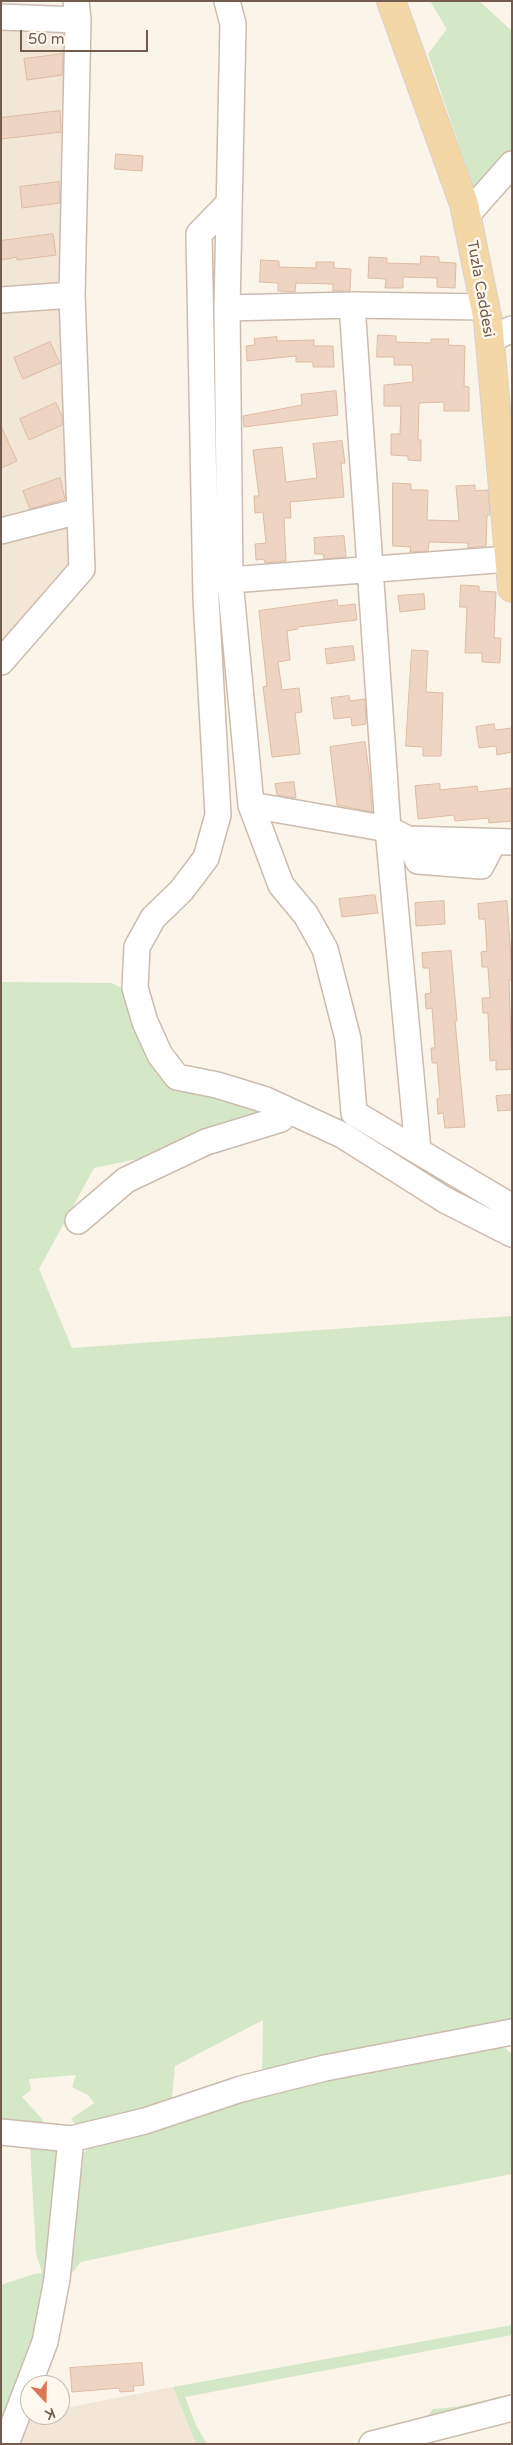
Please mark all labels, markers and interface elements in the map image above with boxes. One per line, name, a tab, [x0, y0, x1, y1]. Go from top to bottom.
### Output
scale bar	[22, 20, 150, 52]
text: 50 m	[28, 30, 65, 48]
street label: Tuzla Caddesi	[463, 239, 497, 339]
north arrow	[20, 2375, 70, 2425]
text: K	[43, 2404, 58, 2423]

